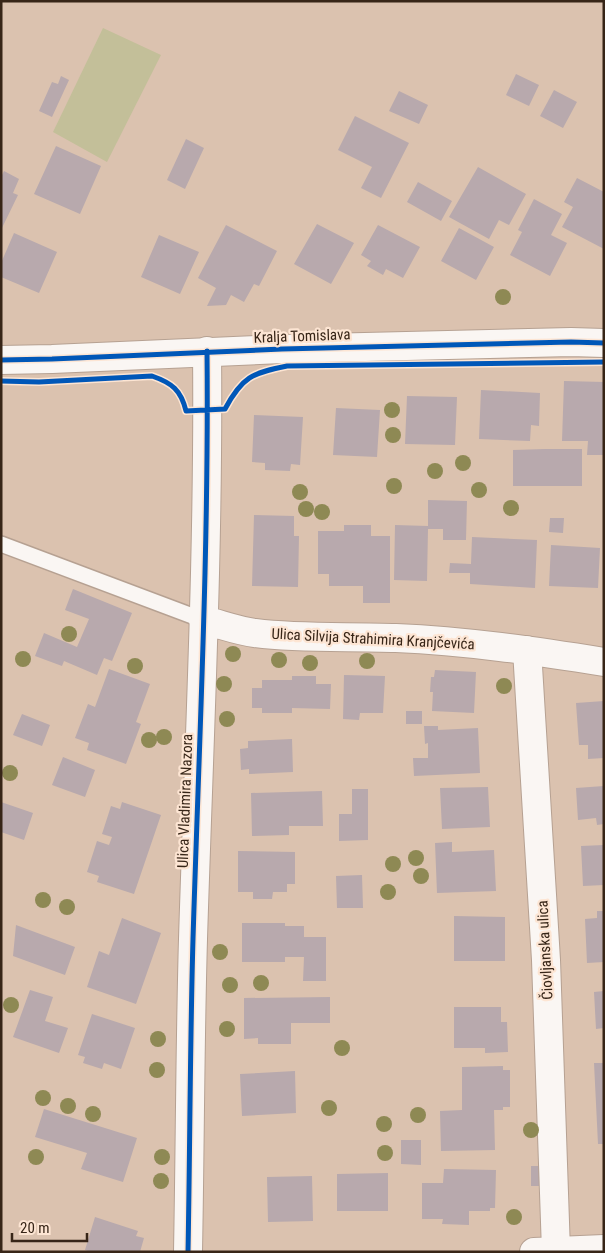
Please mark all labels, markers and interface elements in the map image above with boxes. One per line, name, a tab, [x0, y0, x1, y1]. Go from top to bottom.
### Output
street label: Kralja Tomislava	[253, 325, 351, 347]
street label: Ulica Silvija Strahimira Kranjčevića	[271, 625, 475, 653]
street label: Ulica Vladimira Nazora	[174, 734, 196, 868]
street label: Čiovljanska ulica	[533, 900, 557, 1000]
scale bar	[12, 1210, 88, 1242]
text: 20 m	[20, 1219, 50, 1237]

